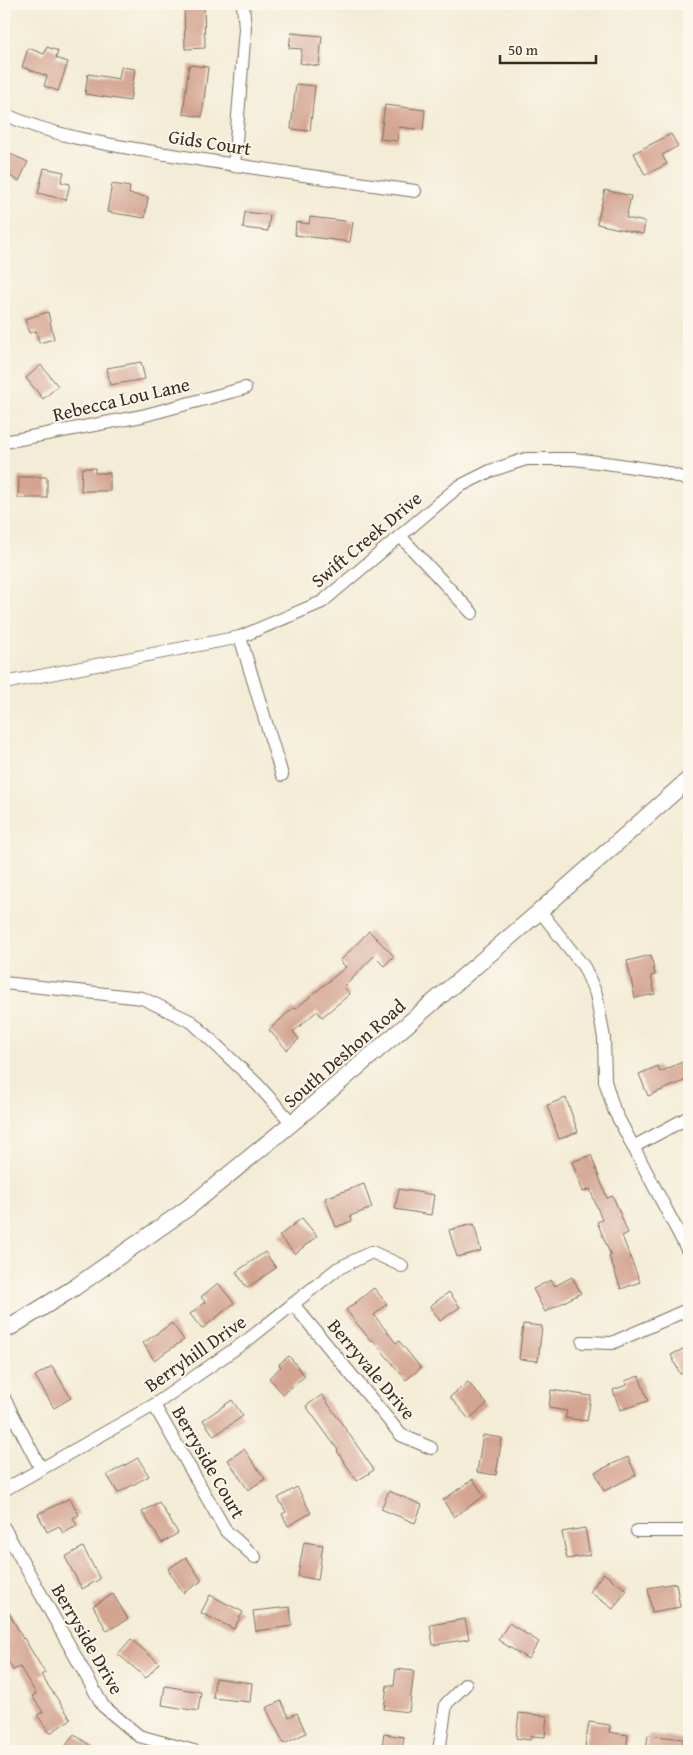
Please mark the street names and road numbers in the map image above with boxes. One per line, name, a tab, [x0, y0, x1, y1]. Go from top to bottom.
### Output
street label: Gids Court	[167, 122, 254, 162]
street label: Rebecca Lou Lane	[50, 370, 192, 428]
street label: Swift Creek Drive	[304, 484, 428, 594]
street label: South Deshon Road	[277, 991, 412, 1114]
street label: Berryhill Drive	[139, 1308, 252, 1398]
street label: Berryvale Drive	[321, 1313, 423, 1426]
street label: Berryside Court	[165, 1401, 253, 1524]
street label: Berryside Drive	[45, 1578, 131, 1700]

